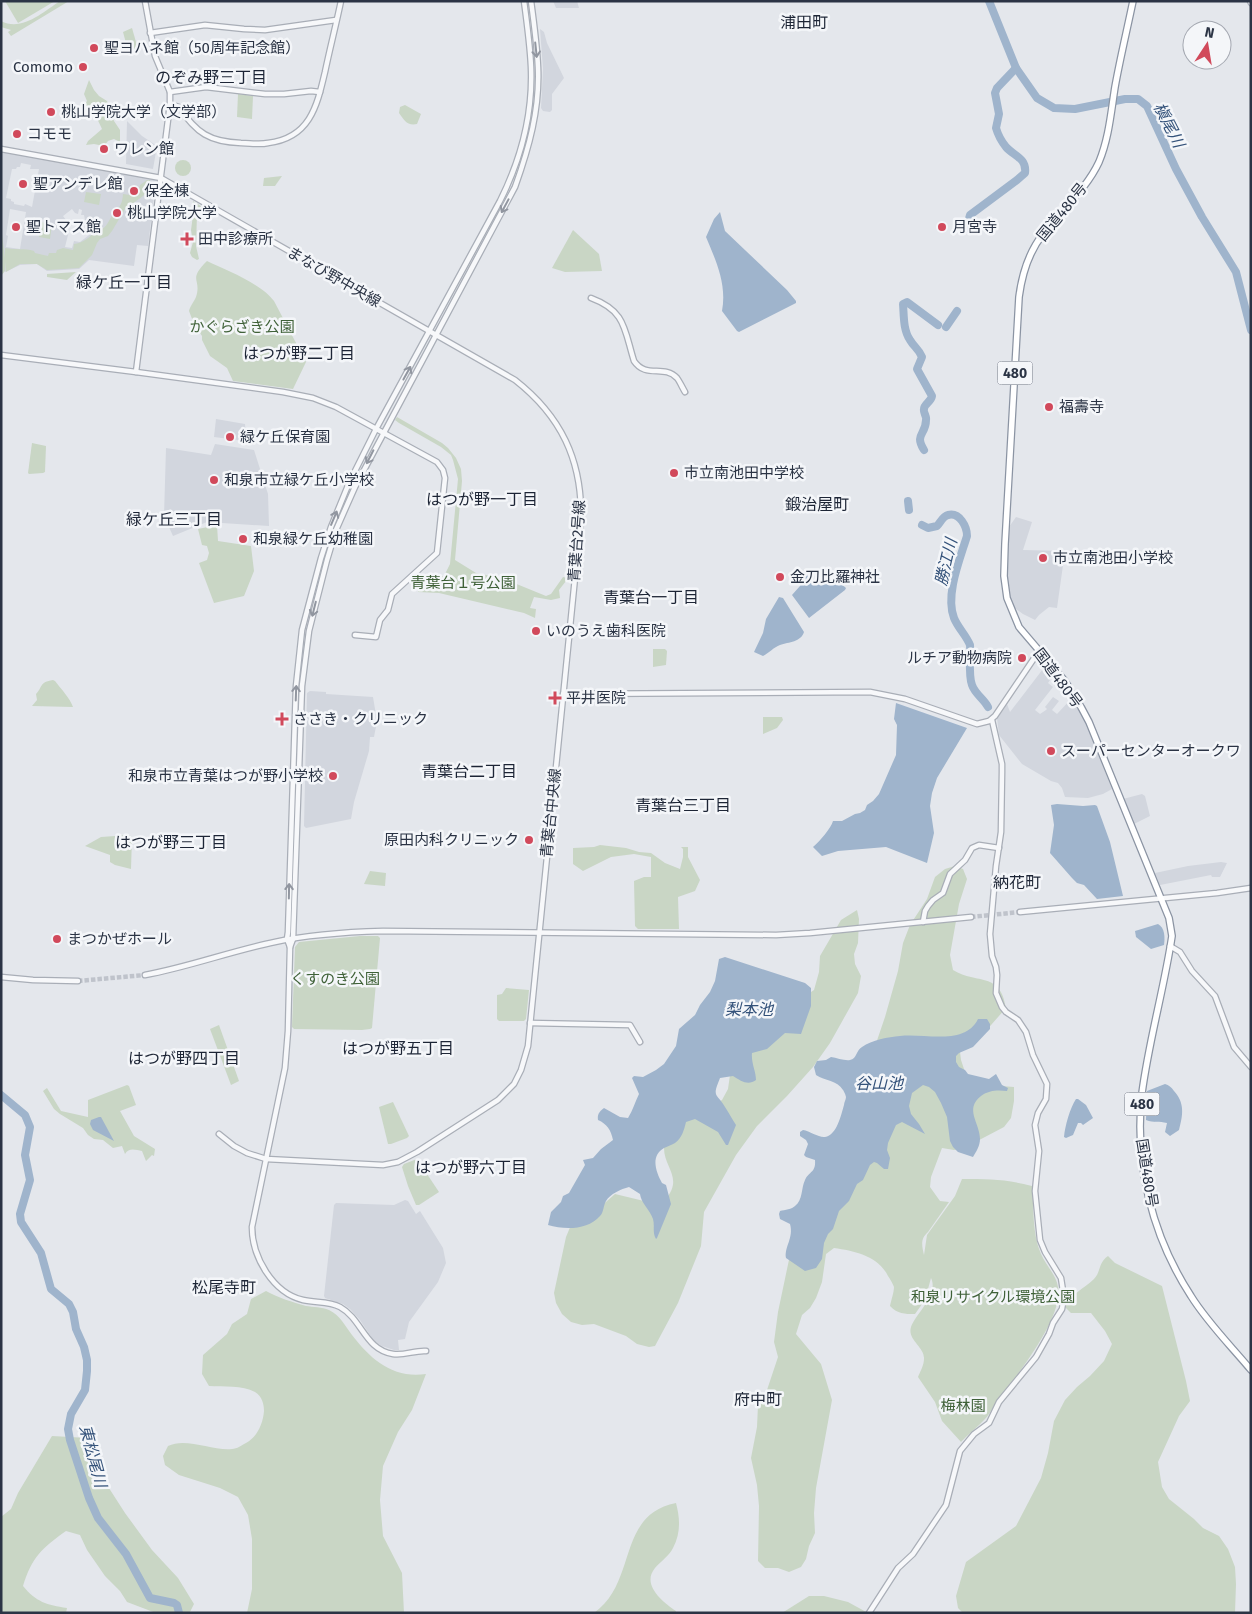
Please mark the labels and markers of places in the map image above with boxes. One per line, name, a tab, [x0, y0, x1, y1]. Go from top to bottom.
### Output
place label: 聖ヨハネ館（50周年記念館）	[104, 39, 300, 57]
marker: 聖ヨハネ館（50周年記念館）	[88, 42, 100, 54]
place label: Comomo	[13, 58, 73, 76]
marker: Comomo	[77, 61, 89, 73]
place label: 桃山学院大学（文学部）	[61, 103, 226, 121]
marker: 桃山学院大学（文学部）	[45, 106, 57, 118]
place label: コモモ	[27, 125, 72, 143]
marker: コモモ	[11, 128, 23, 140]
place label: ワレン館	[114, 140, 174, 158]
marker: ワレン館	[98, 143, 110, 155]
place label: 聖アンデレ館	[33, 175, 122, 193]
marker: 聖アンデレ館	[17, 178, 29, 190]
place label: 保全棟	[144, 182, 189, 200]
marker: 保全棟	[128, 185, 140, 197]
place label: 桃山学院大学	[127, 204, 217, 222]
marker: 桃山学院大学	[111, 207, 123, 219]
place label: 聖トマス館	[26, 218, 101, 236]
place label: 月宮寺	[952, 218, 997, 236]
marker: 聖トマス館	[10, 221, 22, 233]
marker: 月宮寺	[936, 221, 948, 233]
place label: 田中診療所	[198, 230, 273, 248]
marker: 田中診療所	[180, 232, 194, 246]
place label: 福壽寺	[1059, 398, 1104, 416]
marker: 福壽寺	[1043, 401, 1055, 413]
place label: 緑ケ丘保育園	[240, 428, 330, 446]
marker: 緑ケ丘保育園	[224, 431, 236, 443]
place label: 市立南池田中学校	[684, 464, 804, 482]
marker: 市立南池田中学校	[668, 467, 680, 479]
place label: 和泉市立緑ケ丘小学校	[224, 471, 374, 489]
marker: 和泉市立緑ケ丘小学校	[208, 474, 220, 486]
place label: 和泉緑ケ丘幼稚園	[253, 530, 373, 548]
marker: 和泉緑ケ丘幼稚園	[237, 533, 249, 545]
place label: 市立南池田小学校	[1053, 549, 1173, 567]
marker: 市立南池田小学校	[1037, 552, 1049, 564]
place label: 金刀比羅神社	[790, 568, 880, 586]
marker: 金刀比羅神社	[774, 571, 786, 583]
place label: いのうえ歯科医院	[546, 622, 666, 640]
marker: いのうえ歯科医院	[530, 625, 542, 637]
place label: ルチア動物病院	[907, 649, 1012, 667]
marker: ルチア動物病院	[1016, 652, 1028, 664]
place label: 平井医院	[566, 689, 626, 707]
marker: 平井医院	[548, 691, 562, 705]
place label: ささき・クリニック	[293, 710, 428, 728]
marker: ささき・クリニック	[275, 712, 289, 726]
place label: スーパーセンターオークワ	[1061, 742, 1241, 760]
marker: スーパーセンターオークワ	[1045, 745, 1057, 757]
place label: 和泉市立青葉はつが野小学校	[128, 767, 323, 785]
marker: 和泉市立青葉はつが野小学校	[327, 770, 339, 782]
place label: 原田内科クリニック	[384, 831, 519, 849]
marker: 原田内科クリニック	[523, 834, 535, 846]
place label: まつかぜホール	[67, 930, 172, 948]
marker: まつかぜホール	[51, 933, 63, 945]

